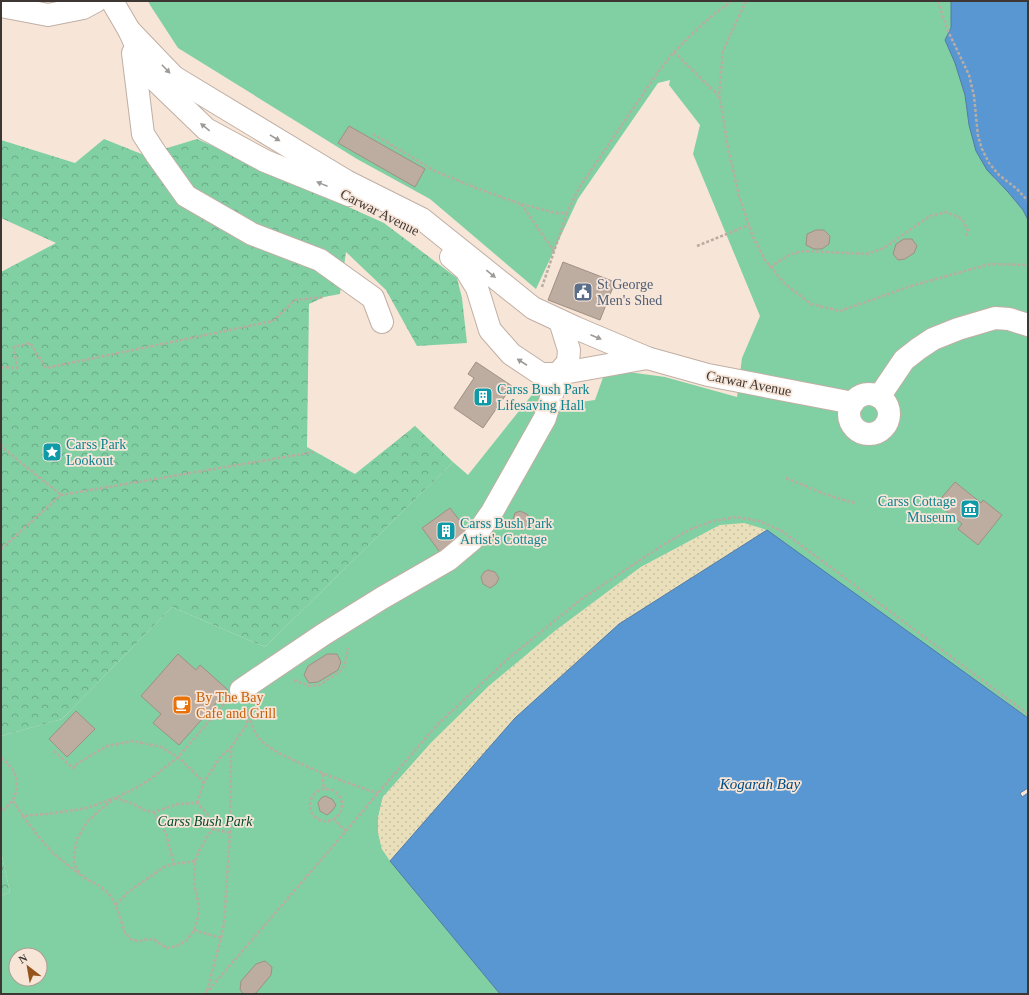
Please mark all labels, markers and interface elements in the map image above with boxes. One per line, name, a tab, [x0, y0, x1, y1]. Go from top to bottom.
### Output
one-way arrow	[161, 64, 170, 73]
one-way arrow	[200, 123, 210, 132]
one-way arrow	[269, 135, 281, 142]
one-way arrow	[316, 181, 327, 187]
street label: Carwar Avenue	[338, 186, 422, 239]
one-way arrow	[485, 270, 496, 279]
place label: St George Men's Shed	[597, 277, 662, 308]
public building icon: St George Men's Shed	[572, 281, 594, 303]
one-way arrow	[590, 333, 602, 340]
one-way arrow	[516, 358, 528, 365]
street label: Carwar Avenue	[705, 368, 793, 399]
place label: Carss Bush Park Lifesaving Hall	[497, 382, 590, 413]
building icon: Carss Bush Park Lifesaving Hall	[472, 386, 494, 408]
place label: Carss Park Lookout	[66, 437, 126, 468]
place icon: Carss Park Lookout	[41, 441, 63, 463]
place label: Carss Cottage Museum	[878, 494, 956, 525]
museum icon: Carss Cottage Museum	[959, 498, 981, 520]
place label: Carss Bush Park Artist's Cottage	[460, 516, 553, 547]
building icon: Carss Bush Park Artist's Cottage	[435, 520, 457, 542]
place label: By The Bay Cafe and Grill	[196, 690, 276, 721]
cafe icon: By The Bay Cafe and Grill	[171, 694, 193, 716]
water label: Kogarah Bay	[719, 776, 801, 792]
park label: Carss Bush Park	[158, 814, 253, 829]
north arrow	[8, 947, 48, 987]
text: N	[16, 951, 29, 966]

